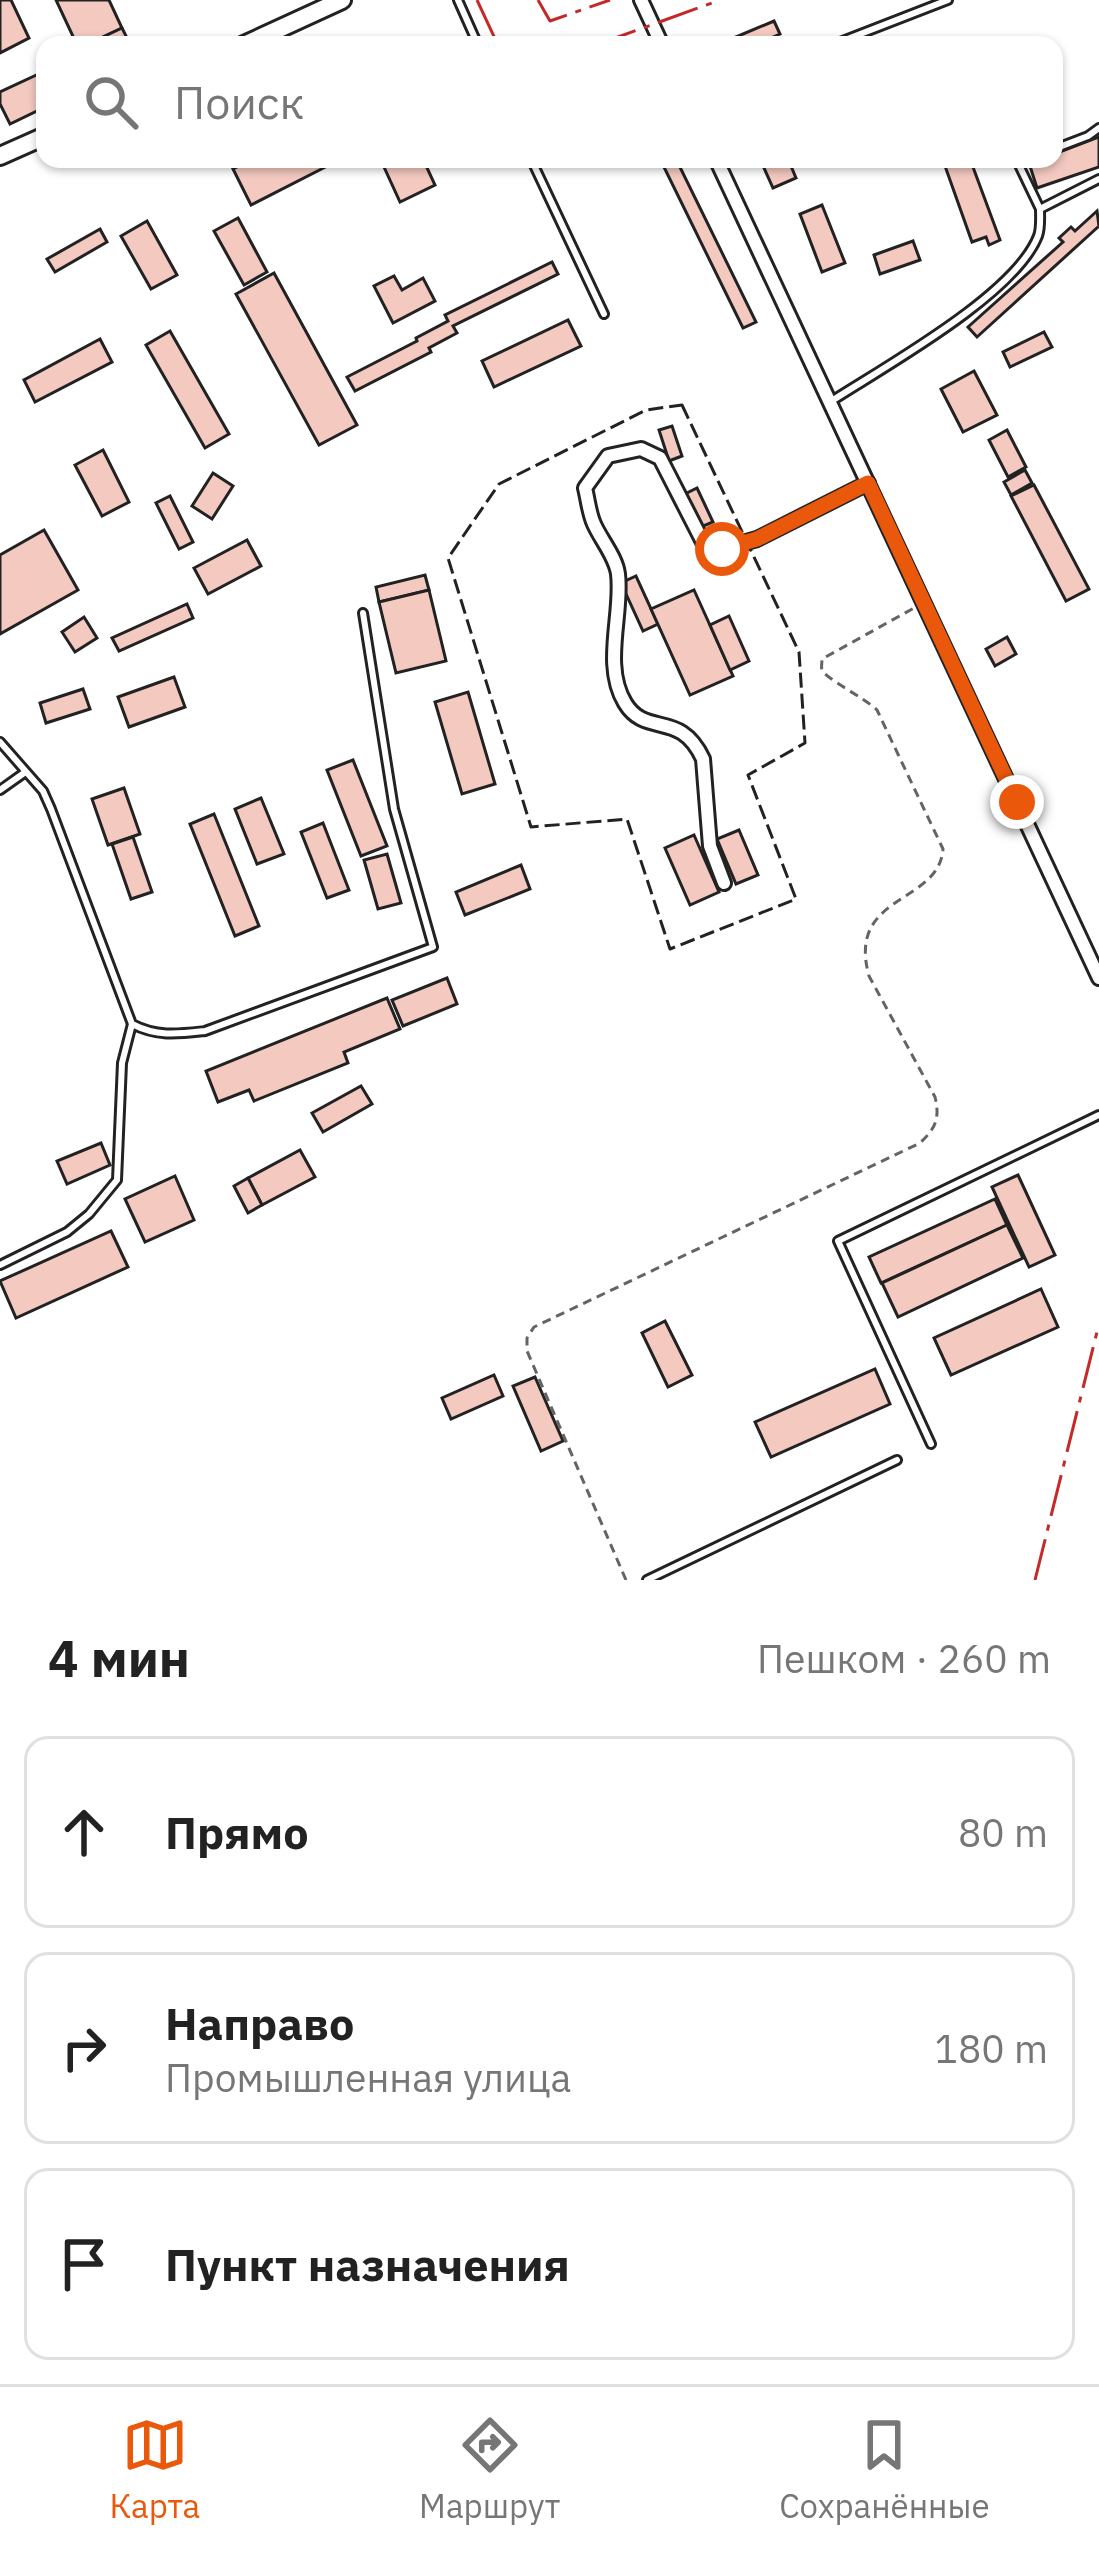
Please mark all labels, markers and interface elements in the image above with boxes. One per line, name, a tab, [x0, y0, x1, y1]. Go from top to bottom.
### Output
search box	[36, 36, 1063, 168]
icon: search	[78, 69, 144, 135]
text: Поиск	[174, 73, 304, 131]
route start	[695, 522, 749, 576]
route end	[990, 775, 1044, 829]
text: 4 мин	[48, 1625, 190, 1691]
text: Пешком · 260 m	[757, 1633, 1051, 1684]
icon: ahead	[51, 1799, 117, 1865]
text: Прямо	[165, 1803, 309, 1861]
text: 80 m	[958, 1807, 1048, 1858]
text: Направо	[165, 1994, 354, 2052]
icon: right	[51, 2015, 117, 2081]
text: 180 m	[935, 2023, 1048, 2074]
text: Промышленная улица	[165, 2052, 571, 2103]
icon: arrive	[51, 2231, 117, 2297]
text: Пункт назначения	[165, 2235, 570, 2293]
tab: Карта	[109, 2412, 200, 2527]
tab: Маршрут	[419, 2412, 560, 2527]
tab: Сохранённые	[779, 2412, 990, 2527]

